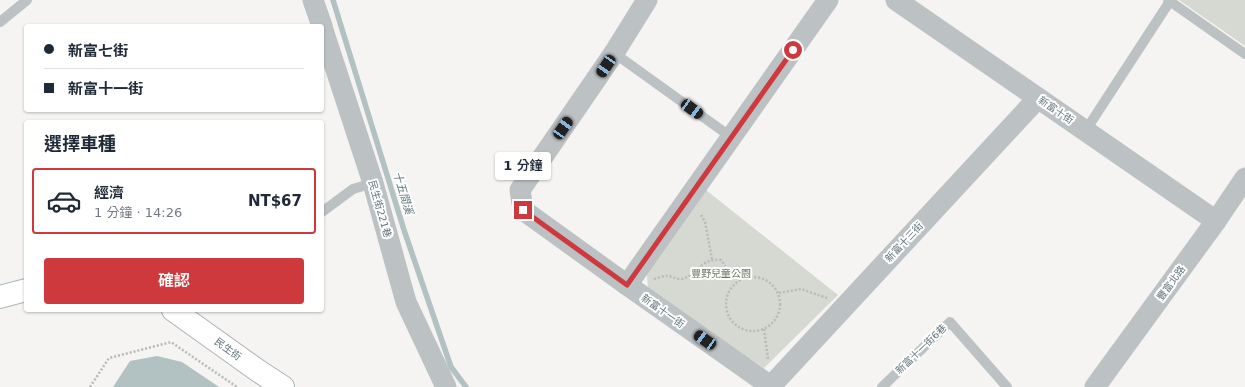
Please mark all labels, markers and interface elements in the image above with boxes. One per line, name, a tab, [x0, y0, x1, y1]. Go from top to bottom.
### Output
route start	[784, 41, 802, 59]
text: 新富七街	[68, 42, 128, 60]
car	[594, 53, 618, 79]
text: 新富十一街	[68, 80, 143, 98]
street label: 新富十街	[1036, 94, 1076, 126]
car	[679, 97, 705, 121]
car	[551, 115, 575, 141]
text: 選擇車種	[44, 133, 116, 154]
callout: 1 分鐘	[495, 152, 551, 180]
text: 1 分鐘	[503, 158, 543, 173]
water label: 十五間溪	[390, 170, 416, 218]
street label: 民生街221巷	[367, 179, 393, 239]
icon: car	[46, 183, 82, 219]
text: 經濟	[94, 184, 124, 202]
text: NT$67	[248, 192, 302, 210]
route end	[514, 201, 532, 219]
text: 1 分鐘 · 14:26	[94, 205, 182, 220]
street label: 新富十三街	[883, 220, 925, 264]
button: 確認	[44, 258, 304, 304]
street label: 豐富北路	[1155, 264, 1187, 302]
park label: 豐野兒童公園	[691, 268, 751, 279]
street label: 新富十一街	[639, 292, 687, 330]
street label: 新富十一街6巷	[893, 322, 949, 376]
car	[692, 328, 718, 352]
street label: 民生街	[213, 336, 243, 362]

